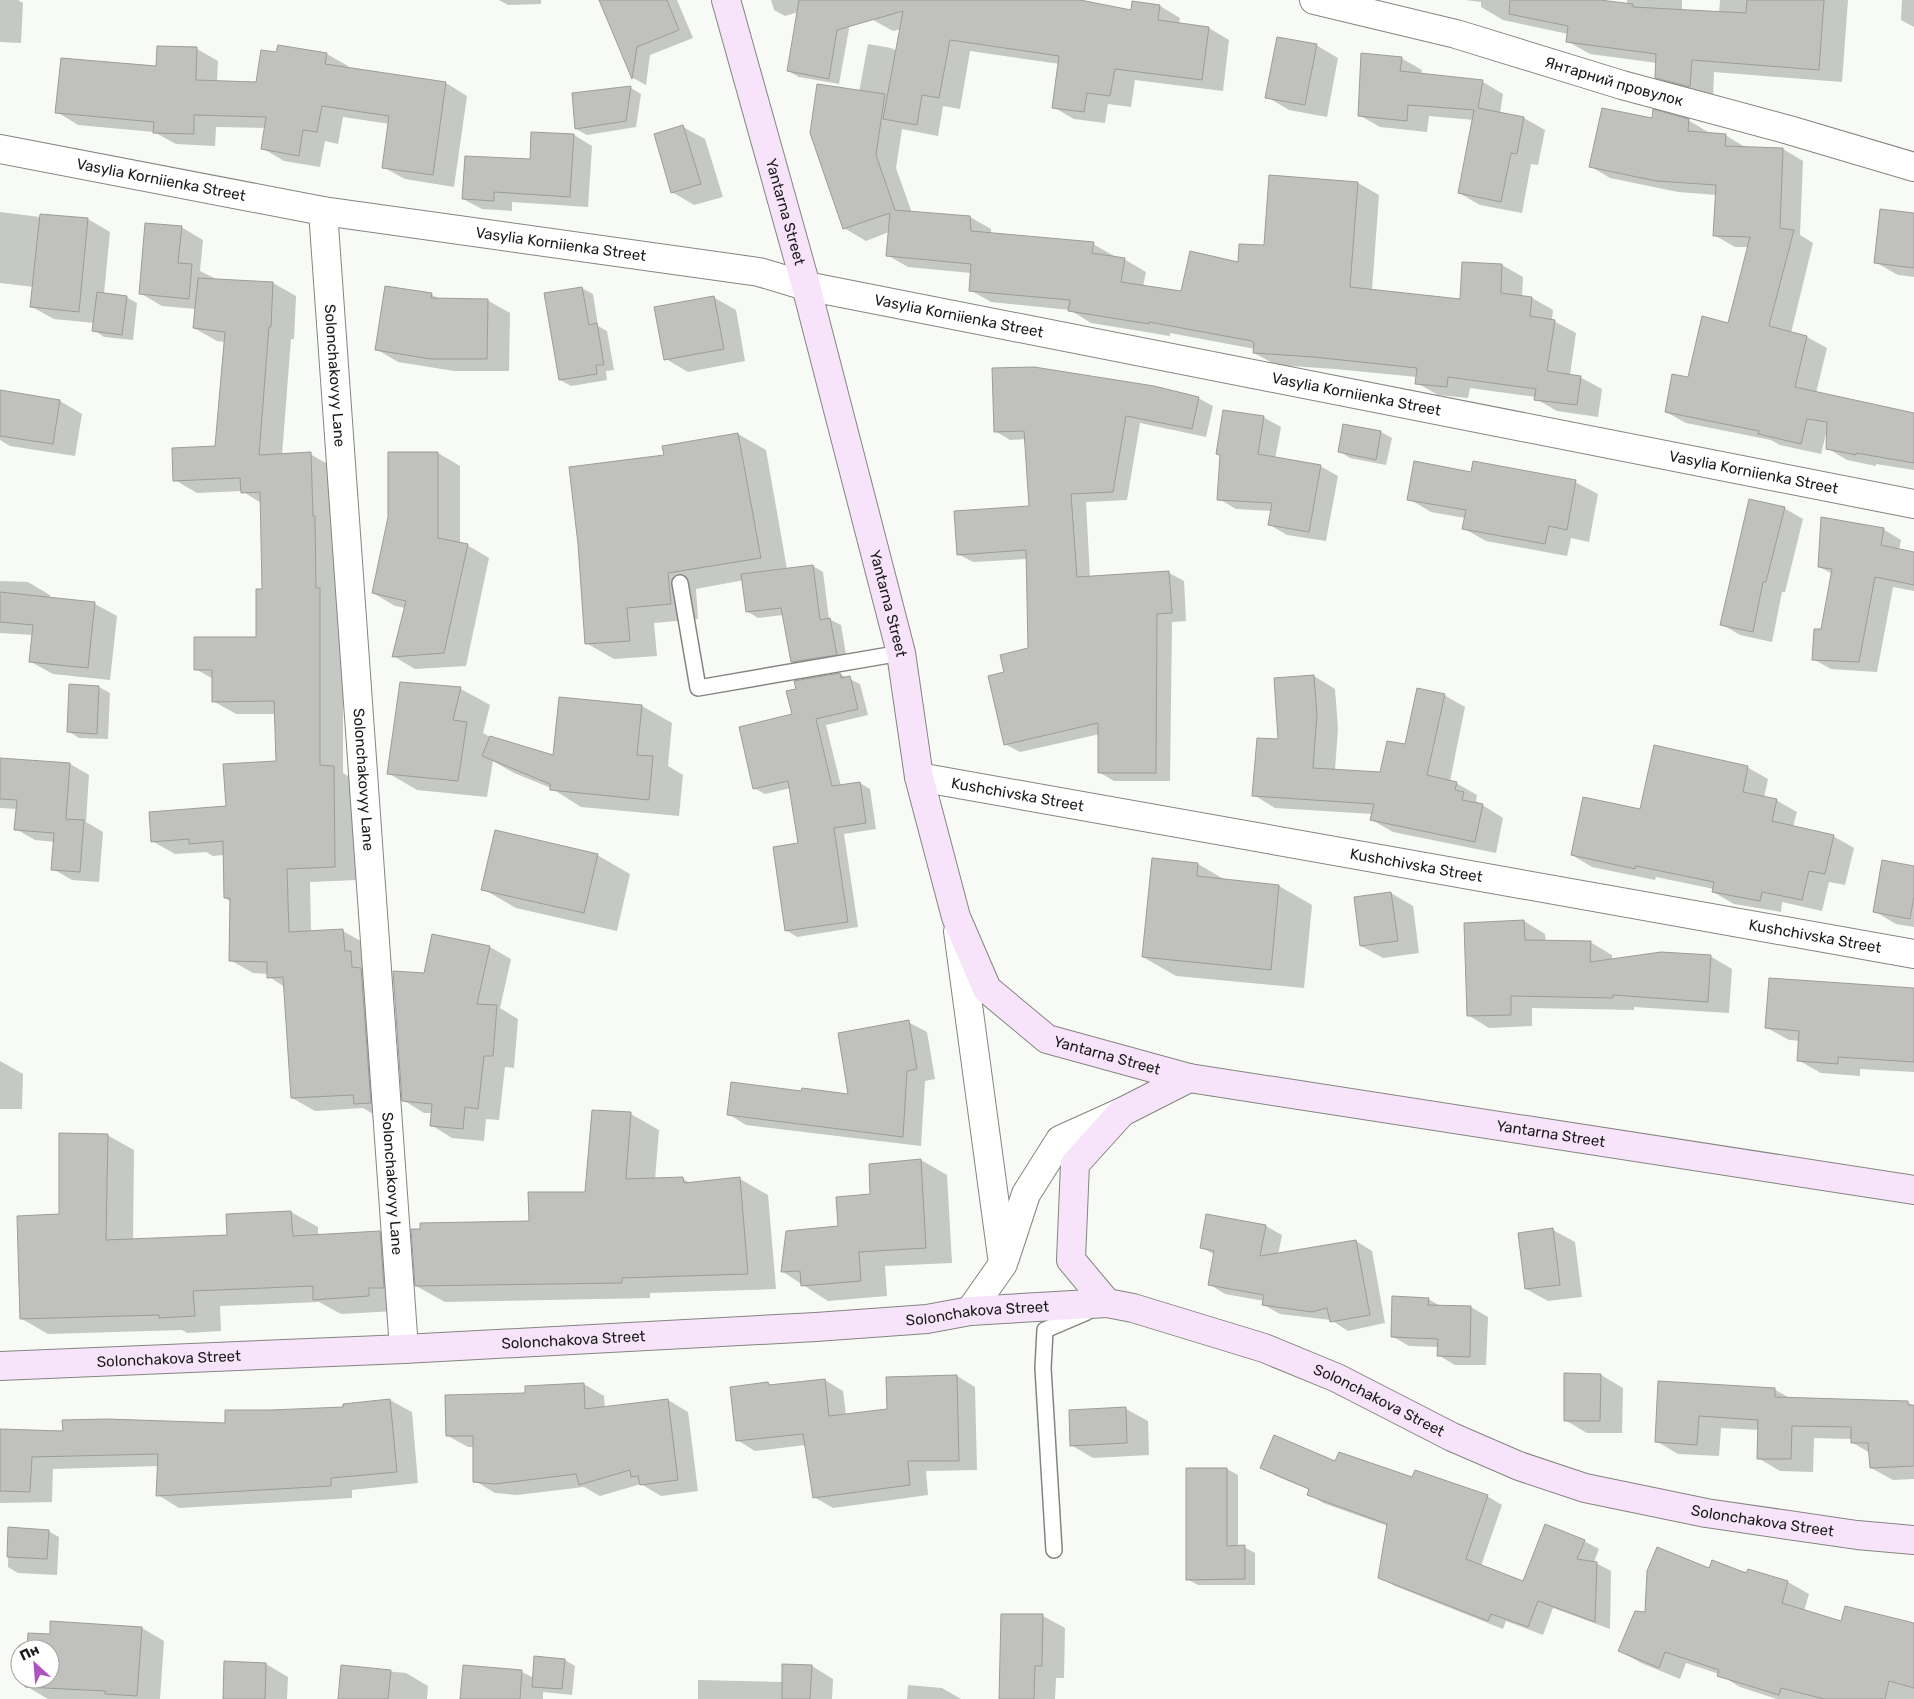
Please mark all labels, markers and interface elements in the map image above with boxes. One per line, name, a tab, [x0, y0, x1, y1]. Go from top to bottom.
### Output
street label: Янтарний провулок	[1543, 53, 1685, 110]
street label: Vasylia Korniienka Street	[75, 155, 247, 205]
street label: Yantarna Street	[762, 157, 809, 267]
street label: Vasylia Korniienka Street	[474, 223, 647, 265]
street label: Vasylia Korniienka Street	[873, 291, 1045, 342]
street label: Solonchakovyy Lane	[321, 304, 349, 448]
street label: Vasylia Korniienka Street	[1270, 369, 1442, 420]
street label: Vasylia Korniienka Street	[1668, 447, 1840, 498]
street label: Yantarna Street	[866, 548, 910, 658]
street label: Solonchakovyy Lane	[349, 708, 378, 852]
street label: Kushchivska Street	[950, 774, 1085, 815]
street label: Kushchivska Street	[1349, 845, 1484, 886]
street label: Kushchivska Street	[1747, 916, 1883, 957]
street label: Yantarna Street	[1052, 1032, 1163, 1079]
street label: Solonchakovyy Lane	[378, 1111, 406, 1256]
street label: Yantarna Street	[1495, 1117, 1606, 1151]
street label: Solonchakova Street	[905, 1297, 1050, 1330]
street label: Solonchakova Street	[501, 1327, 646, 1353]
street label: Solonchakova Street	[96, 1347, 241, 1371]
street label: Solonchakova Street	[1311, 1360, 1448, 1441]
street label: Solonchakova Street	[1689, 1501, 1835, 1541]
north arrow	[10, 1639, 60, 1689]
text: Пн	[17, 1641, 42, 1665]

